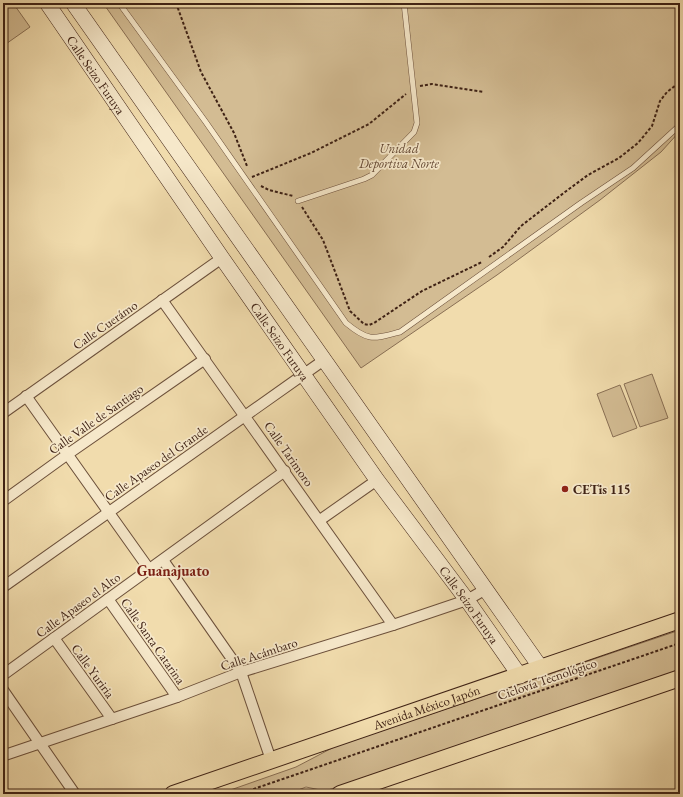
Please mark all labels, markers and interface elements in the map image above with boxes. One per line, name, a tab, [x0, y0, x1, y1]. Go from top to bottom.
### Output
street label: Calle Seizo Furuya	[63, 32, 130, 118]
park label: Unidad Deportiva Norte	[358, 140, 439, 172]
street label: Calle Cuerámo	[69, 296, 141, 354]
street label: Calle Seizo Furuya	[247, 299, 314, 385]
street label: Calle Valle de Santiago	[45, 380, 147, 458]
street label: Calle Tarimoro	[260, 418, 318, 490]
street label: Calle Apaseo del Grande	[101, 421, 211, 505]
place label: CETis 115	[573, 481, 631, 498]
marker: CETis 115	[560, 484, 570, 494]
district label: Guanajuato	[137, 561, 210, 580]
street label: Calle Seizo Furuya	[436, 562, 504, 647]
street label: Calle Apaseo el Alto	[32, 569, 124, 641]
street label: Calle Santa Catarina	[117, 595, 190, 688]
street label: Calle Acámbaro	[218, 634, 300, 674]
street label: Calle Yuriria	[68, 641, 119, 702]
street label: Ciclovía Tecnológico	[495, 654, 599, 704]
street label: Avenida México Japón	[370, 681, 482, 734]

